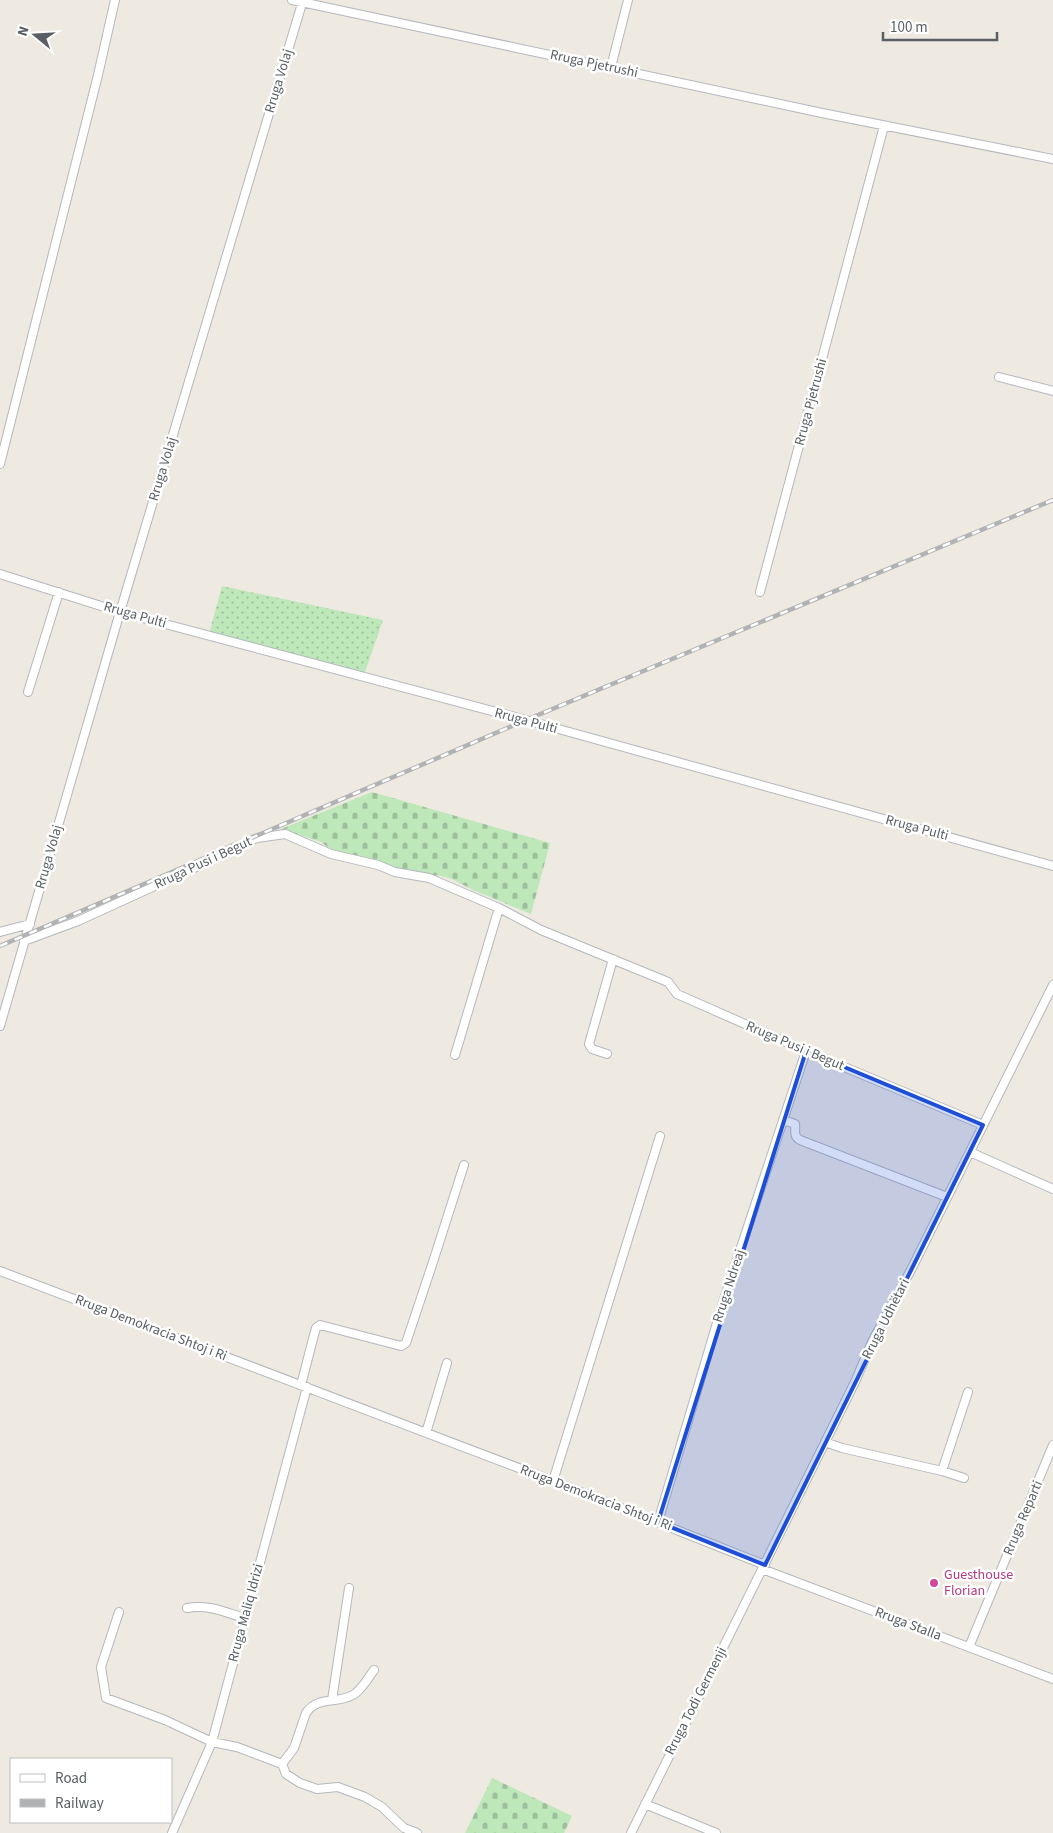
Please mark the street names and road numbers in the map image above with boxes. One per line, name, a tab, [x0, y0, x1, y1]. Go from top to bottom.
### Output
street label: Rruga Pjetrushi	[548, 45, 640, 83]
street label: Rruga Volaj	[260, 47, 298, 115]
street label: Rruga Pjetrushi	[790, 356, 832, 448]
street label: Rruga Volaj	[144, 435, 182, 503]
street label: Rruga Pulti	[101, 597, 169, 633]
street label: Rruga Pulti	[492, 703, 560, 739]
street label: Rruga Pulti	[883, 810, 951, 846]
street label: Rruga Volaj	[30, 823, 68, 891]
street label: Rruga Pusi i Begut	[151, 832, 255, 894]
street label: Rruga Pusi i Begut	[743, 1016, 848, 1076]
street label: Rruga Ndreaj	[708, 1247, 750, 1325]
street label: Rruga Udhëtari	[857, 1275, 915, 1363]
street label: Rruga Demokracia Shtoj i Ri	[72, 1290, 230, 1366]
street label: Rruga Demokracia Shtoj i Ri	[517, 1460, 675, 1536]
street label: Rruga Reparti	[998, 1477, 1048, 1559]
street label: Rruga Maliq Idrizi	[223, 1562, 269, 1664]
street label: Rruga Stalla	[872, 1602, 944, 1646]
street label: Rruga Todi Germenji	[660, 1644, 732, 1758]

